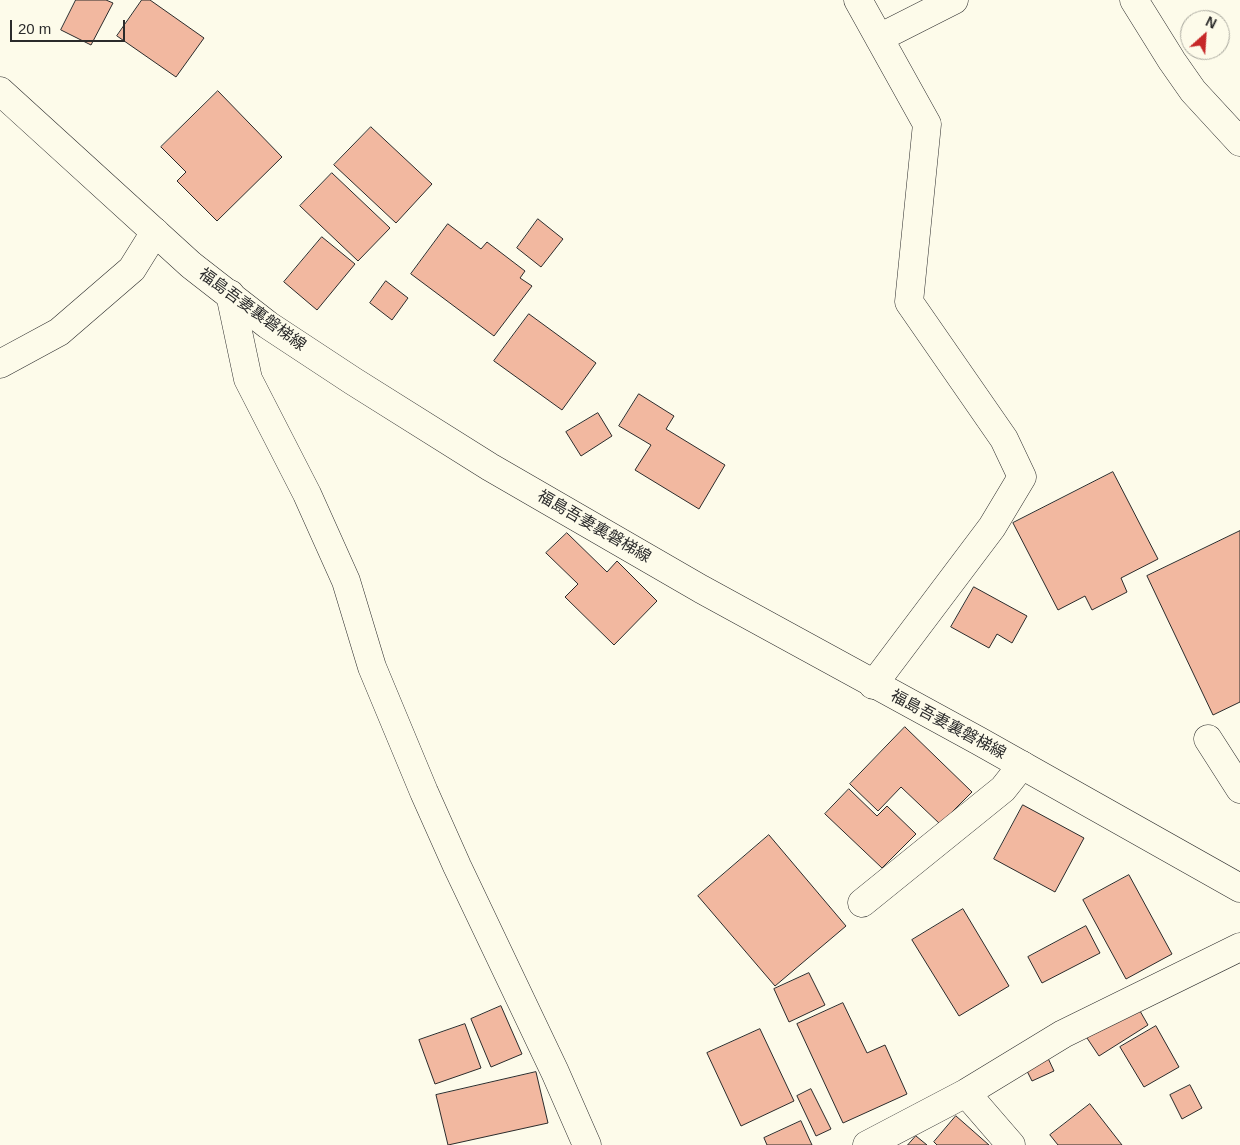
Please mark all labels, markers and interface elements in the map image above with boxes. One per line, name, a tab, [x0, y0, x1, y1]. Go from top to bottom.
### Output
scale bar	[12, 10, 128, 42]
north arrow	[1180, 10, 1230, 60]
text: N	[1203, 13, 1219, 32]
text: 20 m	[18, 20, 51, 37]
street label: 福島吾妻裏磐梯線	[195, 265, 309, 355]
street label: 福島吾妻裏磐梯線	[534, 487, 654, 567]
street label: 福島吾妻裏磐梯線	[887, 686, 1009, 764]

